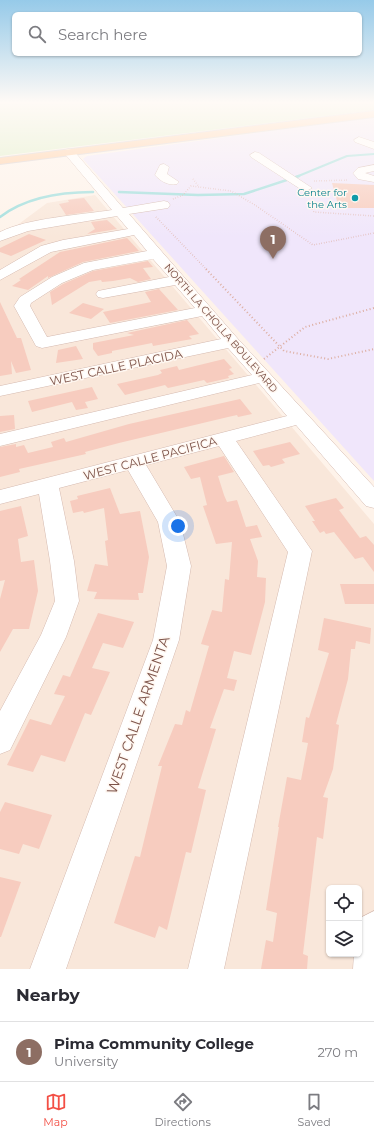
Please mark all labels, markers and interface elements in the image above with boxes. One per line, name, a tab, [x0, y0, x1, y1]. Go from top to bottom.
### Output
search box	[12, 12, 362, 56]
icon: search	[26, 23, 48, 45]
text: Search here	[58, 25, 147, 44]
place label: Center for the Arts	[297, 186, 347, 211]
marker: Center for the Arts	[350, 193, 360, 203]
pin: 1	[260, 226, 286, 259]
street label: NORTH LA CHOLLA BOULEVARD	[161, 261, 281, 395]
street label: WEST CALLE PLACIDA	[48, 346, 184, 388]
street label: WEST CALLE PACIFICA	[82, 433, 219, 483]
your location	[168, 516, 188, 536]
street label: WEST CALLE ARMENTA	[102, 633, 174, 796]
map controls	[326, 885, 362, 957]
button: locate	[326, 885, 362, 921]
button: layers	[326, 921, 362, 957]
text: Nearby	[16, 985, 80, 1005]
text: Pima Community College	[54, 1034, 254, 1053]
text: 1	[26, 1044, 32, 1060]
text: 270 m	[317, 1044, 358, 1060]
text: University	[54, 1053, 118, 1069]
tab: Map	[43, 1091, 68, 1129]
tab: Directions	[155, 1091, 211, 1129]
tab: Saved	[298, 1091, 331, 1129]

